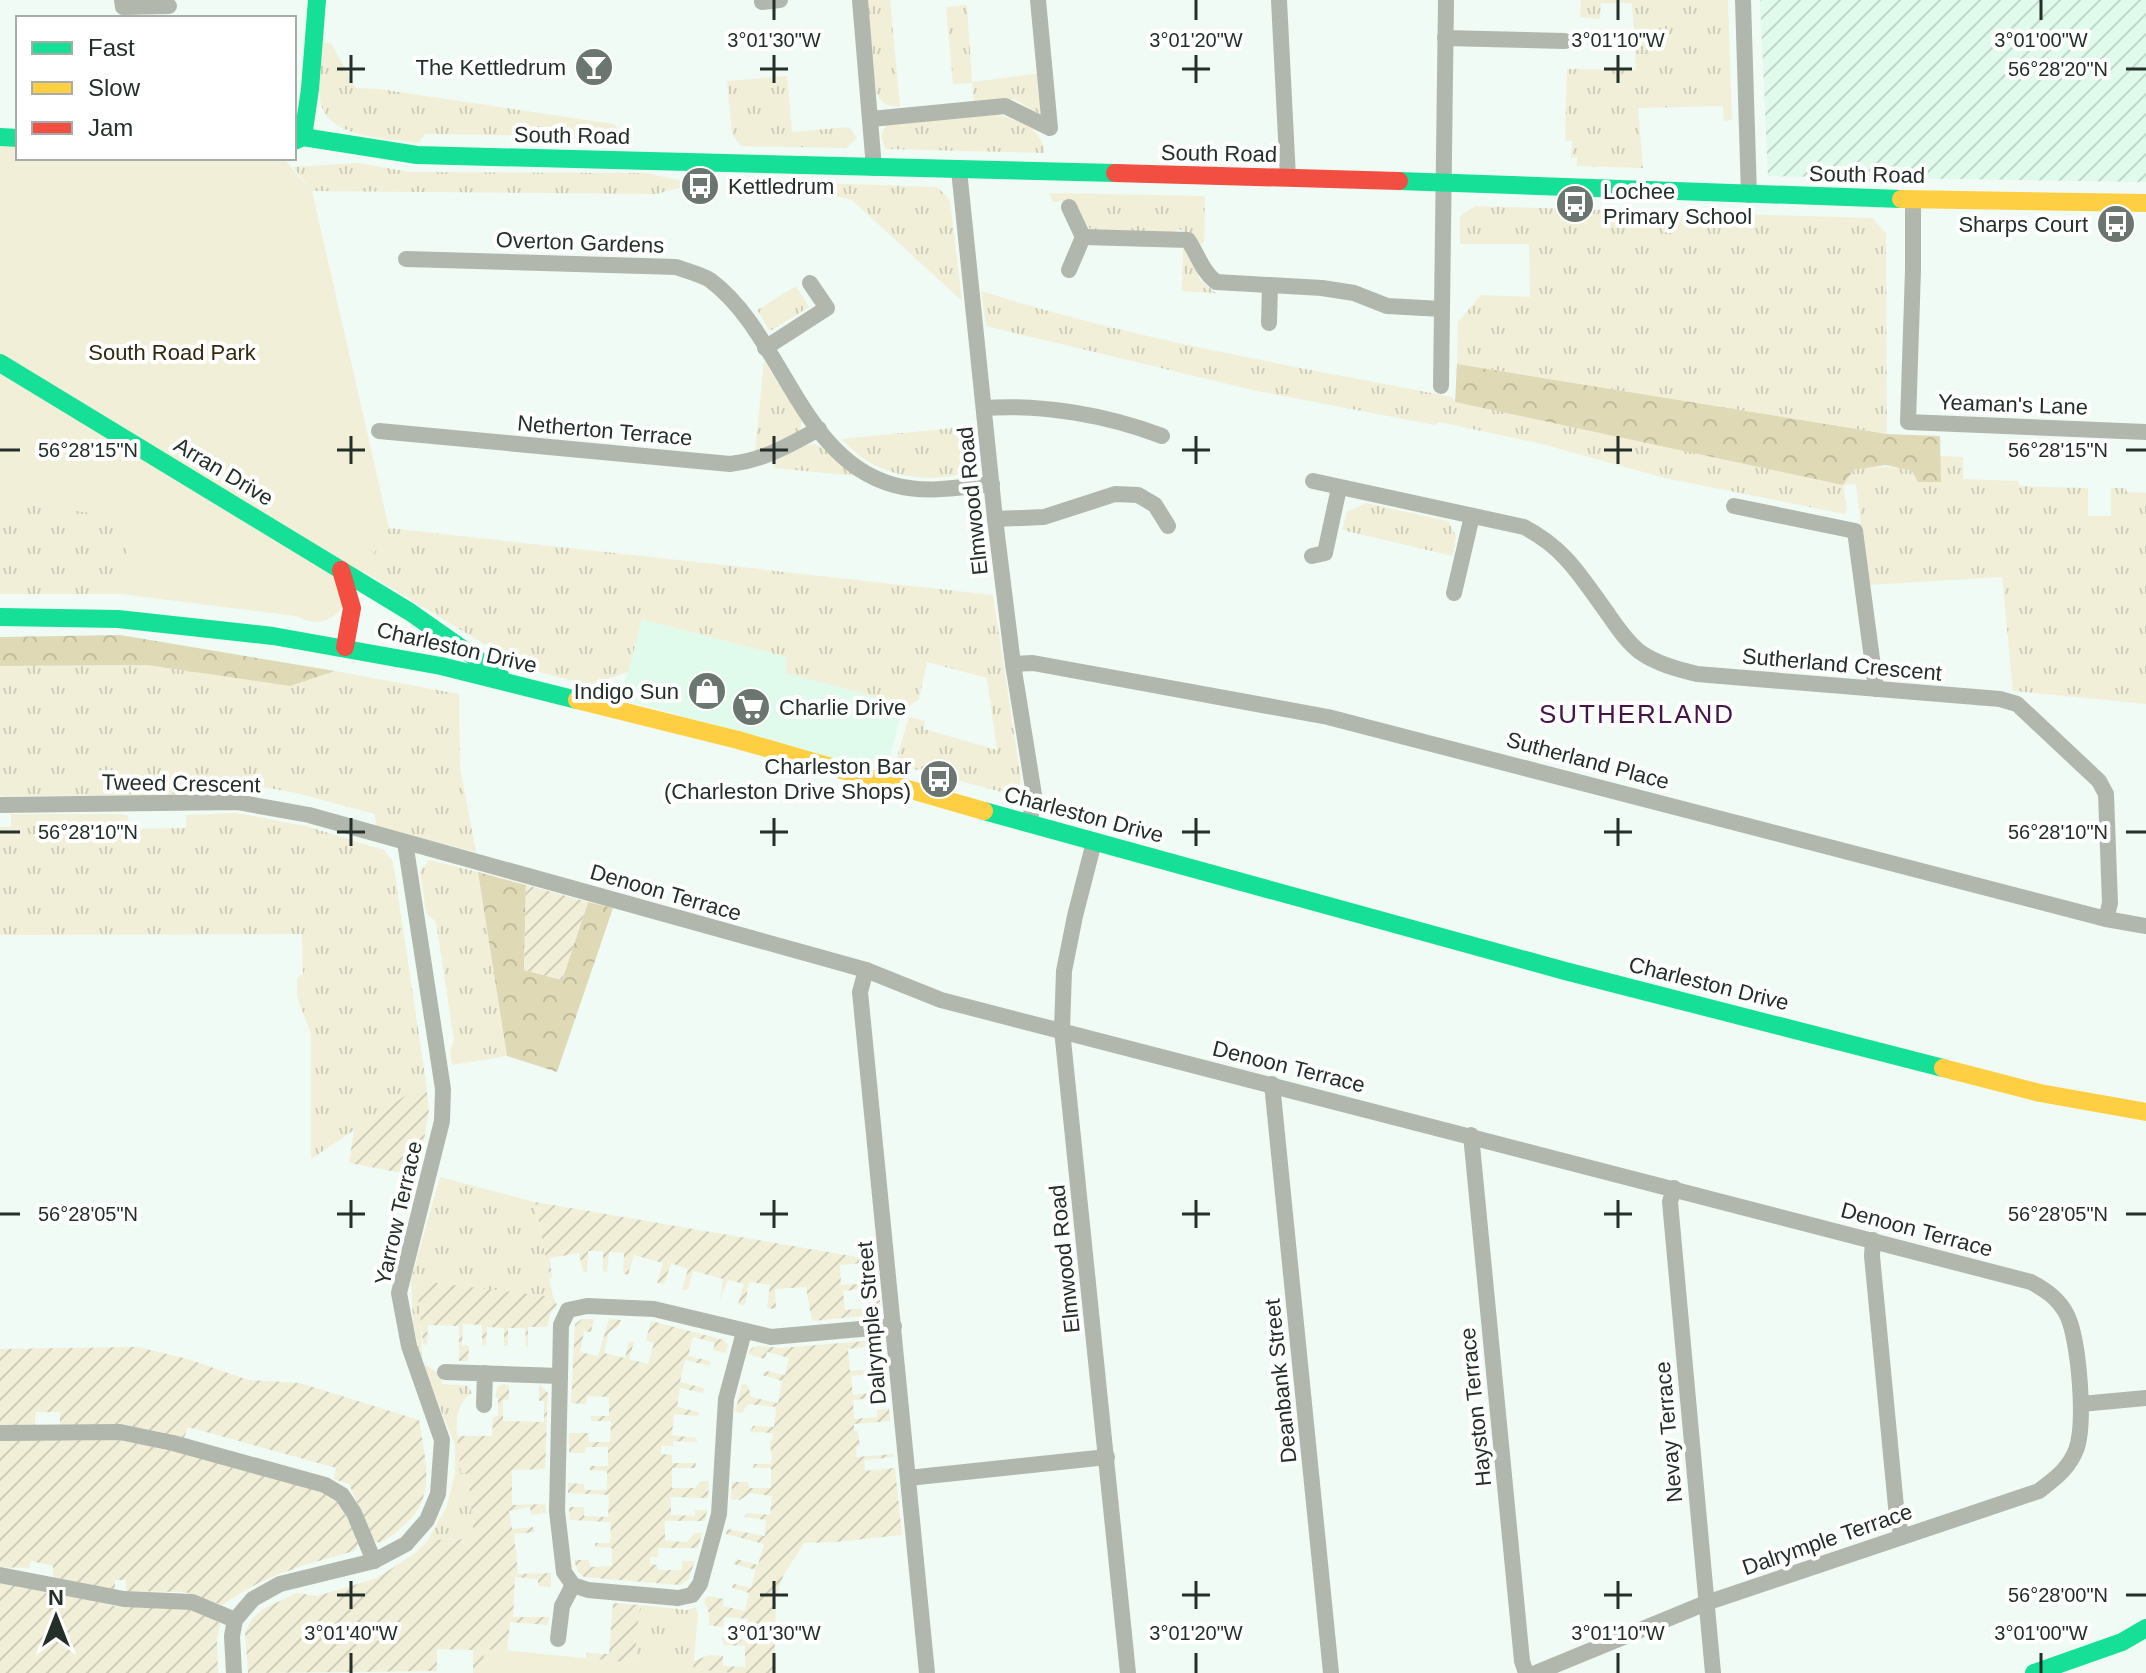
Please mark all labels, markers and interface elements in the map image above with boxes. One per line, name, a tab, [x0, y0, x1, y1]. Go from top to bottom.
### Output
legend	[16, 16, 296, 160]
text: 3°01'30"W	[727, 29, 821, 51]
text: 3°01'20"W	[1149, 29, 1243, 51]
text: 3°01'10"W	[1571, 29, 1665, 51]
text: 3°01'00"W	[1994, 29, 2088, 51]
text: Fast	[88, 34, 135, 61]
bar icon: The Kettledrum	[573, 46, 615, 88]
place label: The Kettledrum	[416, 55, 566, 80]
text: 56°28'20"N	[2008, 58, 2108, 80]
text: Slow	[88, 74, 141, 101]
text: Jam	[88, 114, 133, 141]
street label: South Road	[514, 122, 630, 149]
street label: South Road	[1161, 140, 1277, 167]
street label: South Road	[1809, 161, 1925, 188]
bus stop icon: Kettledrum	[679, 165, 721, 207]
place label: Kettledrum	[728, 174, 834, 199]
place label: Lochee Primary School	[1603, 179, 1752, 229]
bus stop icon: Lochee Primary School	[1554, 183, 1596, 225]
bus stop icon: Sharps Court	[2095, 203, 2137, 245]
place label: Sharps Court	[1958, 212, 2088, 237]
street label: Overton Gardens	[495, 227, 665, 258]
park label: South Road Park	[88, 340, 257, 365]
street label: Yeaman's Lane	[1937, 389, 2088, 420]
street label: Netherton Terrace	[516, 410, 694, 451]
street label: Elmwood Road	[952, 425, 993, 576]
street label: Arran Drive	[170, 432, 278, 511]
text: 56°28'15"N	[38, 439, 138, 461]
text: 56°28'15"N	[2008, 439, 2108, 461]
street label: Charleston Drive	[374, 617, 540, 678]
street label: Sutherland Crescent	[1741, 643, 1943, 686]
shop icon: Indigo Sun	[686, 670, 728, 712]
place label: Indigo Sun	[574, 679, 679, 704]
supermarket icon: Charlie Drive	[730, 686, 772, 728]
place label: Charlie Drive	[779, 695, 906, 720]
district label: SUTHERLAND	[1539, 699, 1735, 729]
street label: Sutherland Place	[1504, 727, 1672, 794]
place label: Charleston Bar (Charleston Drive Shops)	[664, 754, 911, 804]
bus stop icon: Charleston Bar (Charleston Drive Shops)	[918, 758, 960, 800]
street label: Tweed Crescent	[101, 770, 261, 797]
street label: Charleston Drive	[1002, 781, 1166, 848]
text: 56°28'10"N	[38, 821, 138, 843]
text: 56°28'10"N	[2008, 821, 2108, 843]
street label: Denoon Terrace	[587, 859, 744, 926]
street label: Charleston Drive	[1626, 952, 1791, 1015]
street label: Denoon Terrace	[1210, 1035, 1368, 1098]
street label: Yarrow Terrace	[370, 1139, 427, 1288]
street label: Elmwood Road	[1044, 1183, 1085, 1334]
street label: Denoon Terrace	[1838, 1197, 1996, 1262]
text: 56°28'05"N	[38, 1203, 138, 1225]
text: 56°28'05"N	[2008, 1203, 2108, 1225]
street label: Dalrymple Street	[852, 1240, 891, 1406]
street label: Deanbank Street	[1259, 1298, 1302, 1464]
street label: Hayston Terrace	[1455, 1326, 1496, 1488]
street label: Nevay Terrace	[1650, 1360, 1687, 1503]
street label: Dalrymple Terrace	[1739, 1499, 1915, 1580]
north arrow	[16, 1577, 96, 1657]
text: 56°28'00"N	[2008, 1584, 2108, 1606]
text: N	[48, 1585, 64, 1610]
text: 3°01'40"W	[304, 1622, 398, 1644]
text: 3°01'30"W	[727, 1622, 821, 1644]
text: 3°01'20"W	[1149, 1622, 1243, 1644]
text: 3°01'10"W	[1571, 1622, 1665, 1644]
text: 3°01'00"W	[1994, 1622, 2088, 1644]

